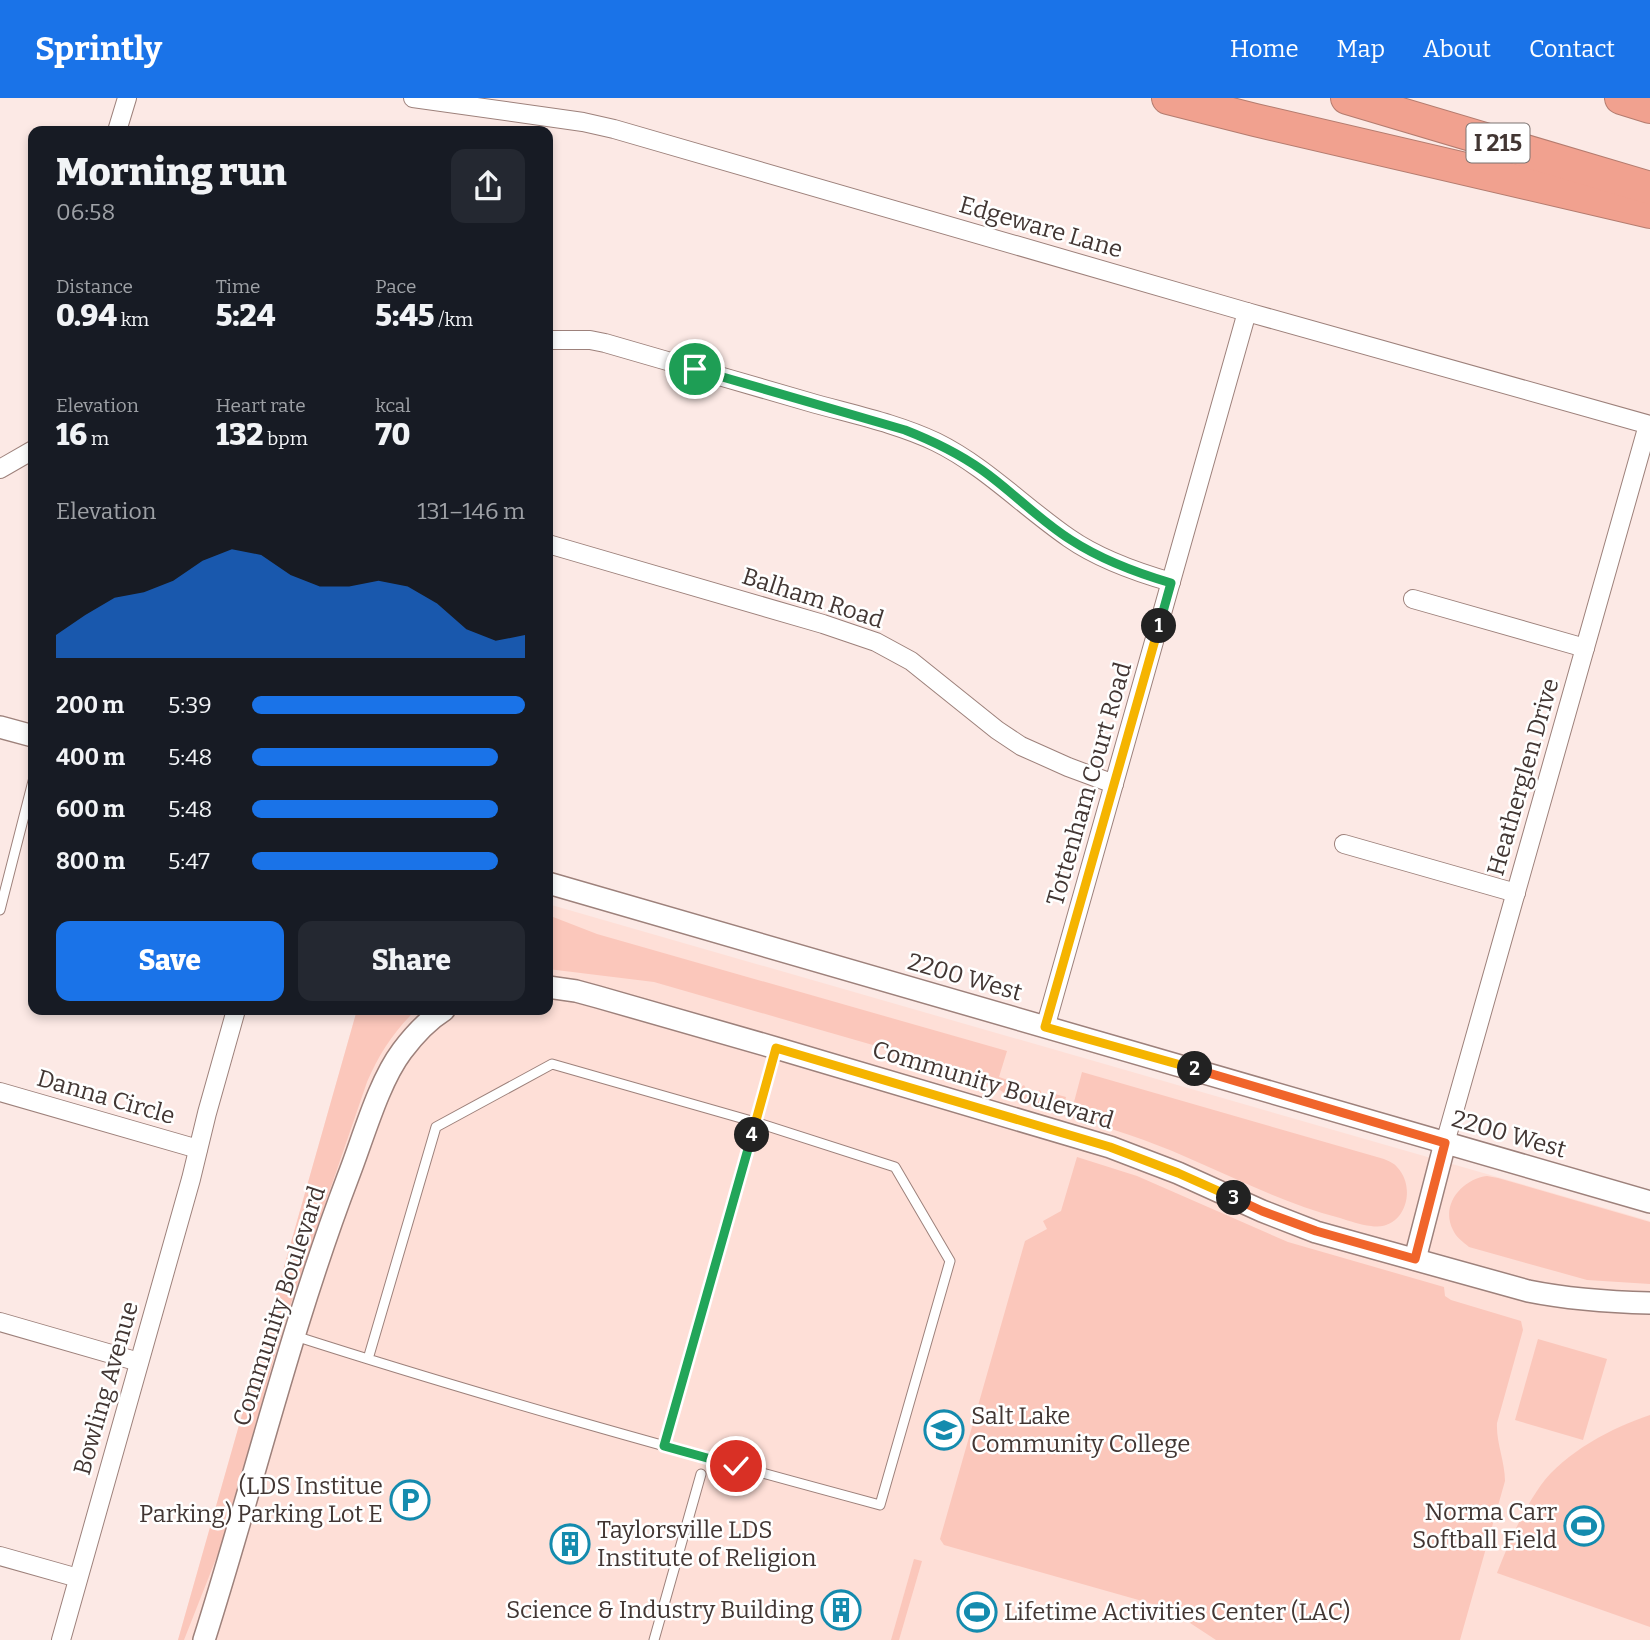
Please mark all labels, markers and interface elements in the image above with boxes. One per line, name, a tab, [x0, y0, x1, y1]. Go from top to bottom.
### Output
text: Sprintly	[35, 29, 162, 69]
text: Home	[1230, 35, 1299, 63]
text: Map	[1337, 35, 1385, 63]
text: About	[1423, 35, 1491, 63]
text: Contact	[1529, 35, 1615, 63]
road number: I 215	[1466, 124, 1530, 162]
text: Morning run	[56, 149, 287, 195]
button: share	[451, 149, 525, 223]
street label: Edgeware Lane	[956, 190, 1126, 264]
text: 06:58	[56, 198, 115, 226]
text: Distance	[56, 275, 133, 298]
text: Time	[216, 275, 261, 298]
text: Pace	[375, 275, 416, 298]
text: 0.94	[56, 298, 117, 334]
text: 5:24	[216, 298, 275, 334]
text: 5:45	[375, 298, 434, 334]
text: km	[117, 308, 149, 331]
text: /km	[434, 308, 473, 331]
pin	[665, 339, 725, 399]
icon: arrive	[676, 350, 714, 388]
text: Elevation	[56, 394, 139, 417]
text: Heart rate	[216, 394, 306, 417]
text: kcal	[375, 394, 411, 417]
text: 16	[56, 417, 87, 453]
text: 132	[216, 417, 264, 453]
text: 70	[375, 417, 410, 453]
text: m	[87, 427, 109, 450]
text: bpm	[264, 427, 308, 450]
text: Elevation	[56, 497, 156, 525]
text: 131–146 m	[417, 497, 525, 525]
street label: Balham Road	[739, 562, 887, 634]
pin: 1	[1142, 608, 1176, 644]
text: 1	[1154, 614, 1163, 637]
street label: Tottenham Court Road	[1041, 659, 1137, 909]
street label: Heatherglen Drive	[1481, 675, 1565, 879]
text: 200 m	[56, 691, 124, 719]
text: 5:39	[168, 691, 212, 719]
text: 400 m	[56, 743, 125, 771]
text: 5:48	[168, 743, 212, 771]
text: 600 m	[56, 795, 125, 823]
text: 5:48	[168, 795, 212, 823]
text: 800 m	[56, 847, 125, 875]
text: 5:47	[168, 847, 210, 875]
button: Save	[56, 921, 284, 1001]
button: Share	[298, 921, 525, 1001]
street label: 2200 West	[905, 947, 1026, 1007]
street label: Community Boulevard	[869, 1035, 1117, 1135]
pin: 2	[1178, 1052, 1212, 1086]
text: 2	[1189, 1057, 1200, 1080]
street label: Danna Circle	[34, 1064, 178, 1130]
street label: 2200 West	[1449, 1104, 1570, 1164]
pin: 4	[734, 1118, 770, 1152]
text: 4	[746, 1123, 757, 1146]
pin: 3	[1216, 1180, 1252, 1216]
street label: Community Boulevard	[227, 1182, 331, 1430]
text: 3	[1228, 1186, 1239, 1209]
street label: Bowling Avenue	[68, 1298, 144, 1478]
place label: Salt Lake Community College	[971, 1402, 1190, 1458]
school or university icon: Salt Lake Community College	[923, 1409, 965, 1451]
pin	[706, 1436, 766, 1496]
icon: check	[717, 1447, 755, 1485]
place label: (LDS Institue Parking) Parking Lot E	[139, 1472, 383, 1528]
parking icon: (LDS Institue Parking) Parking Lot E	[389, 1479, 431, 1521]
place label: Norma Carr Softball Field	[1412, 1498, 1557, 1554]
sports icon: Norma Carr Softball Field	[1563, 1505, 1605, 1547]
place label: Taylorsville LDS Institute of Religion	[597, 1516, 816, 1572]
building icon: Taylorsville LDS Institute of Religion	[549, 1523, 591, 1565]
building icon: Science & Industry Building	[820, 1589, 862, 1631]
sports icon: Lifetime Activities Center (LAC)	[956, 1591, 998, 1633]
place label: Science & Industry Building	[506, 1596, 814, 1624]
place label: Lifetime Activities Center (LAC)	[1004, 1598, 1350, 1626]

